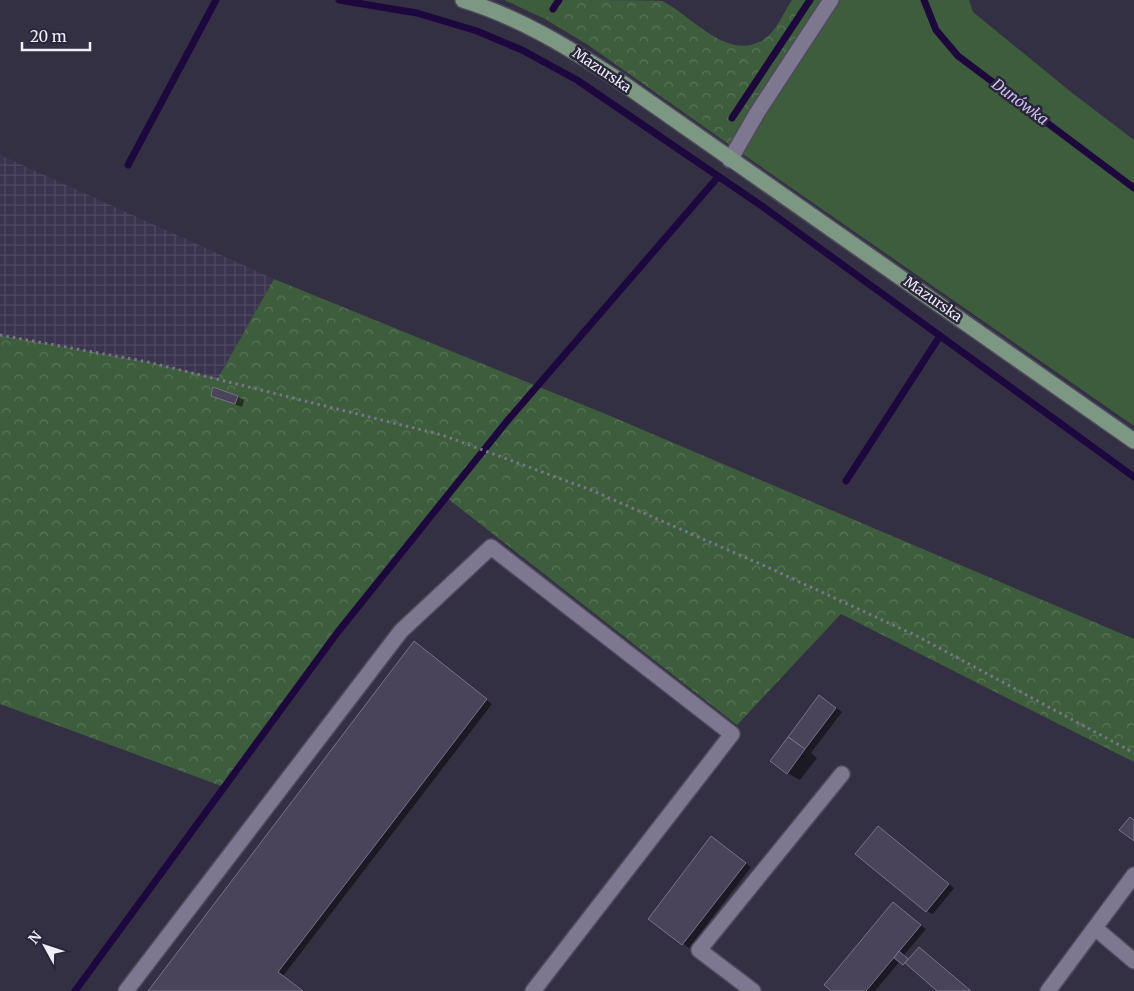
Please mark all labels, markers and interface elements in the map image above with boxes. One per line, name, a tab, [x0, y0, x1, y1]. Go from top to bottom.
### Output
scale bar	[22, 20, 90, 52]
text: 20 m	[30, 27, 67, 46]
street label: Mazurska	[569, 44, 635, 96]
water label: Dunówka	[988, 74, 1052, 129]
street label: Mazurska	[900, 272, 966, 326]
north arrow	[20, 921, 70, 971]
text: N	[25, 928, 45, 948]

